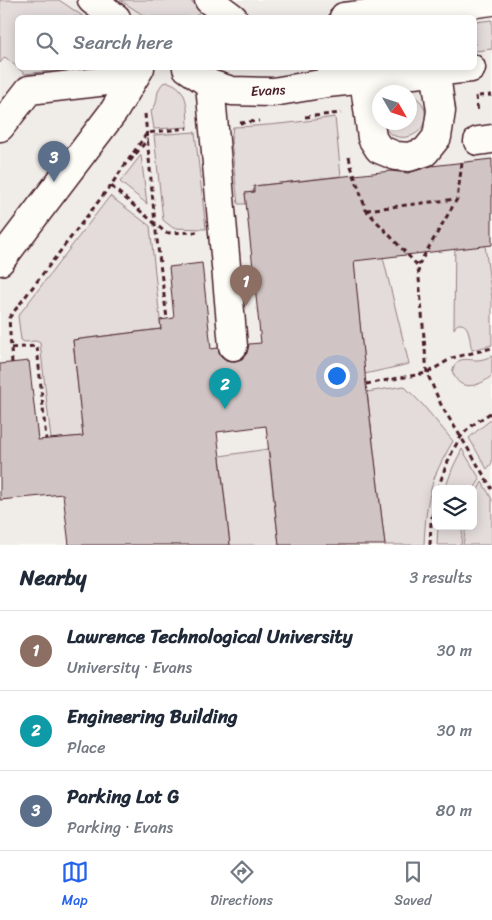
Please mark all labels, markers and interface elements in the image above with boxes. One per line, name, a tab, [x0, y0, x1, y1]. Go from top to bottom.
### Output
search box	[15, 15, 477, 70]
text: Search here	[73, 26, 173, 59]
icon: search	[33, 29, 61, 57]
street label: Evans	[250, 77, 286, 104]
north arrow	[372, 85, 417, 130]
pin: 3	[38, 141, 70, 182]
pin: 1	[230, 265, 262, 306]
your location	[324, 363, 350, 389]
pin: 2	[209, 368, 241, 409]
map controls	[432, 485, 477, 530]
button: layers	[432, 485, 477, 530]
text: Nearby	[20, 559, 86, 597]
text: 3 results	[409, 563, 472, 592]
text: Lawrence Technological University	[67, 620, 353, 653]
text: 1	[33, 636, 39, 665]
text: 30 m	[437, 636, 472, 665]
text: University · Evans	[67, 653, 192, 682]
text: Engineering Building	[67, 700, 238, 733]
text: 2	[31, 716, 41, 745]
text: 30 m	[437, 716, 472, 745]
text: Place	[67, 733, 106, 762]
text: Parking Lot G	[67, 780, 179, 813]
text: 3	[32, 796, 40, 825]
text: 80 m	[436, 796, 472, 825]
text: Parking · Evans	[67, 813, 173, 842]
tab: Map	[61, 858, 89, 913]
tab: Directions	[210, 858, 273, 913]
tab: Saved	[394, 858, 431, 913]

